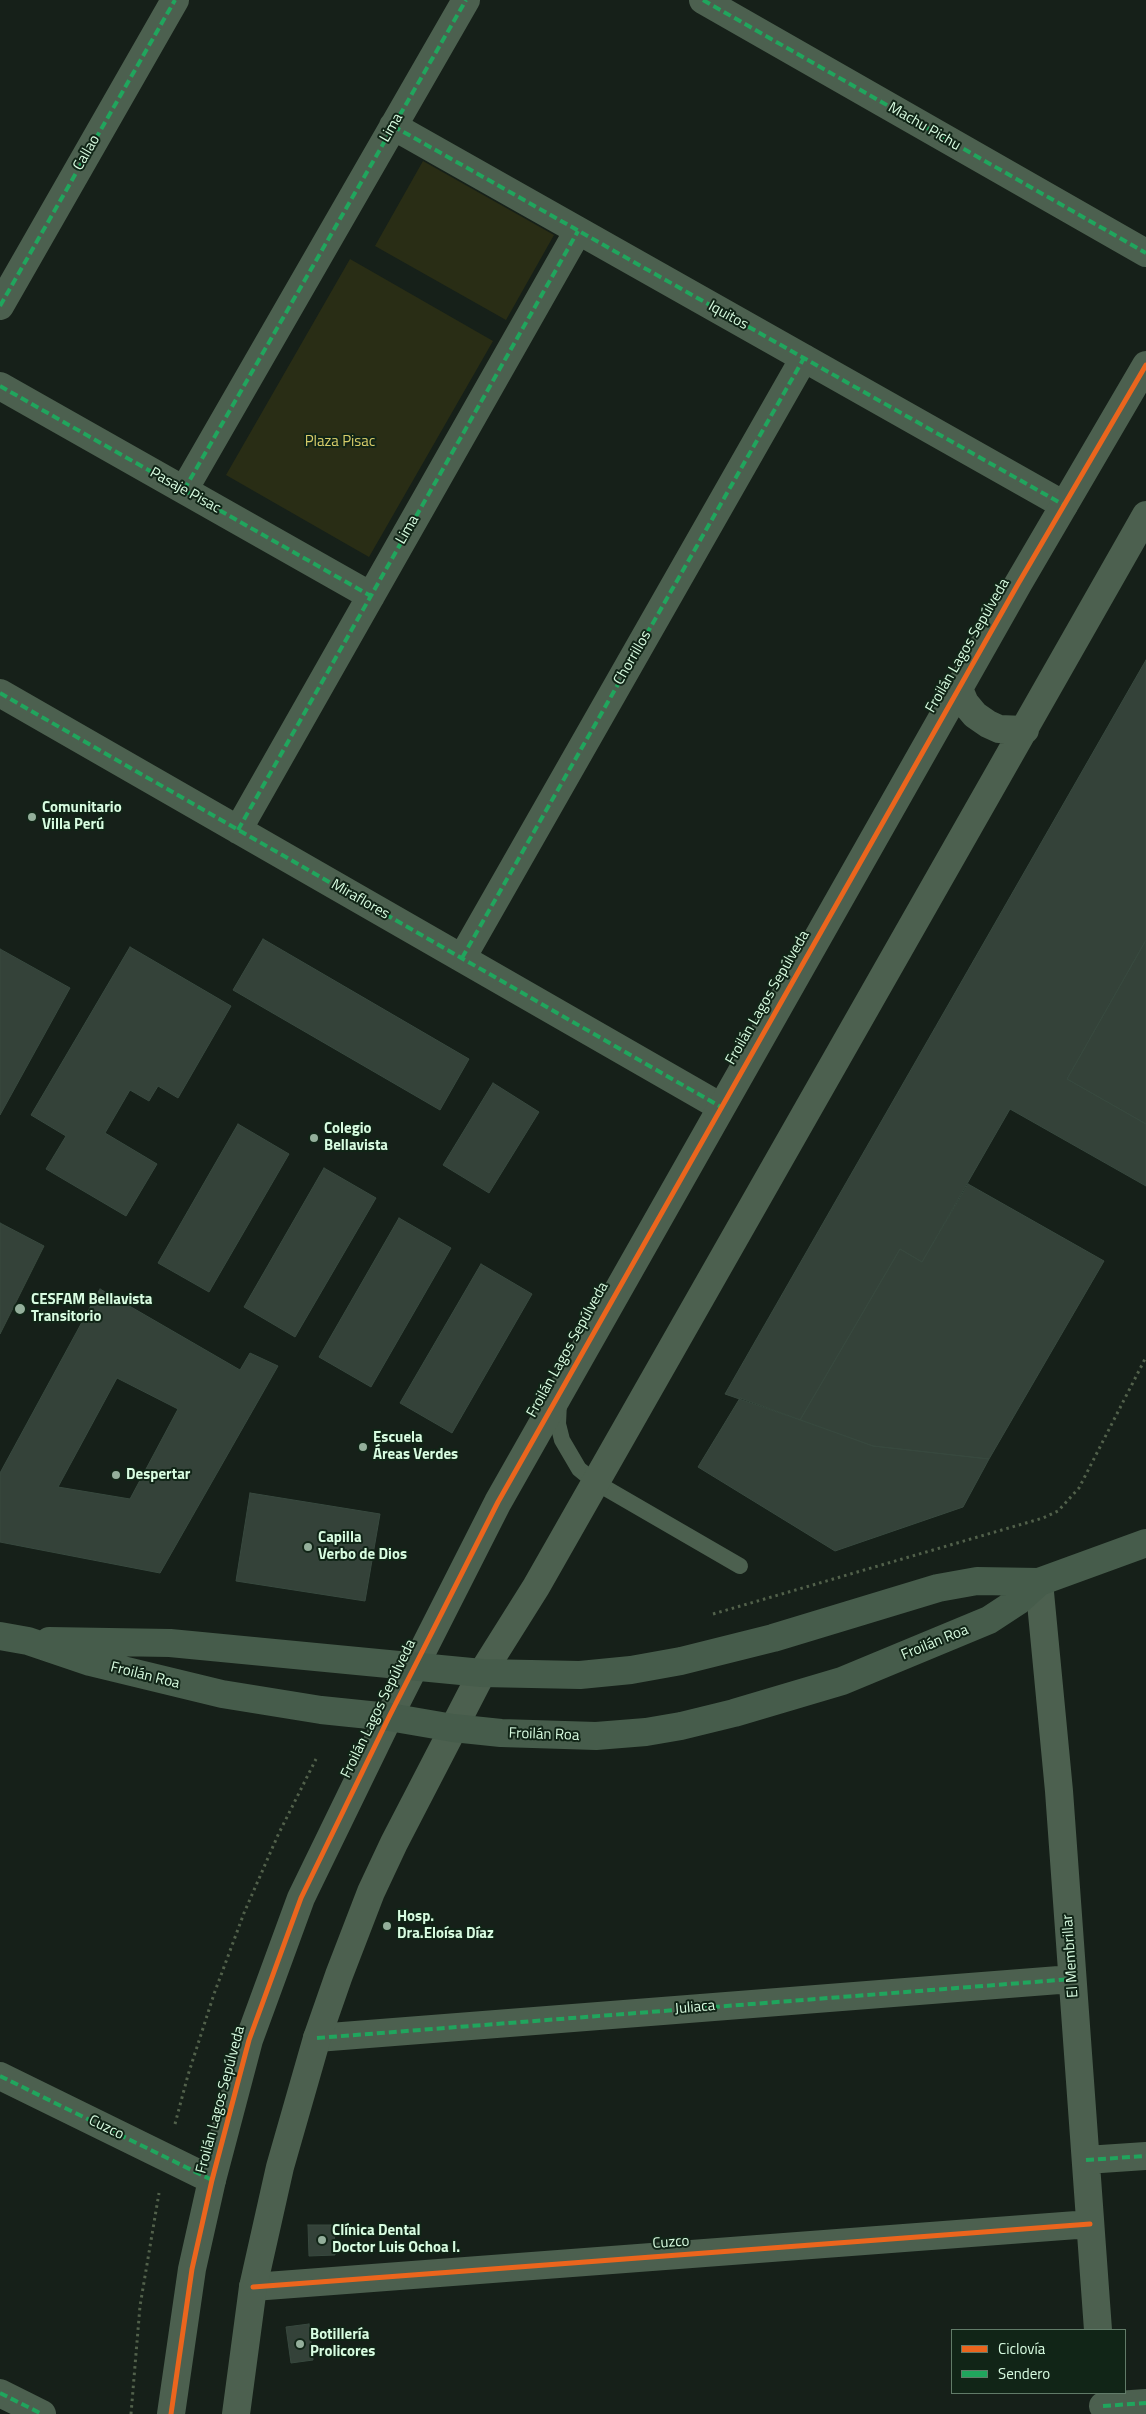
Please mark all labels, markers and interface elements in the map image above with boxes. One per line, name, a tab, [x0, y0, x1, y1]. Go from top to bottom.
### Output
street label: Machu Pichu	[885, 99, 963, 155]
street label: Lima	[377, 110, 407, 146]
street label: Callao	[70, 132, 104, 174]
street label: Iquitos	[705, 298, 751, 334]
park label: Plaza Pisac	[305, 433, 375, 451]
street label: Pasaje Pisac	[146, 464, 224, 518]
street label: Lima	[393, 512, 423, 548]
street label: Froilán Lagos Sepúlveda	[922, 576, 1014, 716]
street label: Chorrillos	[610, 628, 656, 688]
place label: Comunitario Villa Perú	[42, 799, 122, 834]
marker: Comunitario Villa Perú	[26, 811, 38, 823]
street label: Miraflores	[328, 876, 392, 924]
street label: Froilán Lagos Sepúlveda	[722, 928, 814, 1068]
place label: Colegio Bellavista	[324, 1120, 388, 1155]
marker: Colegio Bellavista	[308, 1132, 320, 1144]
street label: Froilán Lagos Sepúlveda	[523, 1279, 613, 1421]
place label: CESFAM Bellavista Transitorio	[31, 1291, 152, 1326]
marker: CESFAM Bellavista Transitorio	[13, 1302, 27, 1316]
place label: Escuela Áreas Verdes	[373, 1429, 458, 1464]
marker: Escuela Áreas Verdes	[357, 1441, 369, 1453]
place label: Despertar	[126, 1466, 190, 1484]
marker: Despertar	[110, 1469, 122, 1481]
place label: Capilla Verbo de Dios	[318, 1529, 407, 1564]
marker: Capilla Verbo de Dios	[302, 1541, 314, 1553]
street label: Froilán Roa	[899, 1621, 971, 1665]
street label: Froilán Lagos Sepúlveda	[338, 1637, 420, 1781]
street label: Froilán Roa	[109, 1659, 181, 1693]
street label: Froilán Roa	[508, 1725, 580, 1745]
place label: Hosp. Dra.Eloísa Díaz	[397, 1908, 494, 1943]
street label: El Membrillar	[1059, 1914, 1083, 1998]
marker: Hosp. Dra.Eloísa Díaz	[381, 1920, 393, 1932]
street label: Juliaca	[674, 1997, 716, 2019]
street label: Froilán Lagos Sepúlveda	[193, 2024, 249, 2176]
street label: Cuzco	[85, 2112, 127, 2144]
place label: Clínica Dental Doctor Luis Ochoa I.	[332, 2222, 460, 2257]
street label: Cuzco	[652, 2233, 690, 2253]
marker: Clínica Dental Doctor Luis Ochoa I.	[316, 2234, 328, 2246]
place label: Botillería Prolicores	[310, 2326, 375, 2361]
legend	[951, 2329, 1126, 2394]
text: Ciclovía	[998, 2337, 1045, 2360]
marker: Botillería Prolicores	[294, 2338, 306, 2350]
text: Sendero	[998, 2362, 1050, 2385]

